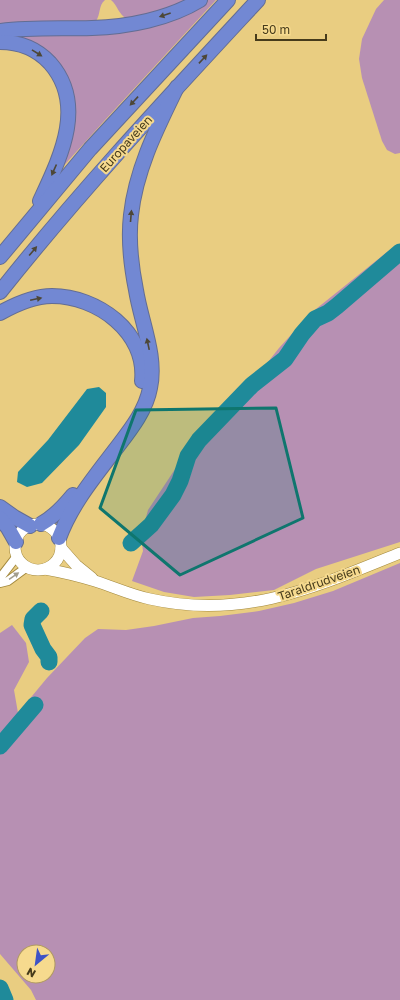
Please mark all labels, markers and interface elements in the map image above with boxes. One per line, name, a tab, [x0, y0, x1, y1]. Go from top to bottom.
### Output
one-way arrow	[158, 12, 170, 18]
scale bar	[256, 16, 326, 42]
text: 50 m	[262, 22, 290, 37]
one-way arrow	[31, 49, 43, 56]
one-way arrow	[199, 53, 208, 64]
one-way arrow	[130, 96, 139, 107]
street label: Europaveien	[96, 112, 155, 175]
one-way arrow	[51, 164, 57, 175]
one-way arrow	[128, 210, 134, 222]
one-way arrow	[29, 245, 38, 256]
one-way arrow	[30, 295, 42, 301]
one-way arrow	[145, 338, 151, 350]
street label: Taraldrudveien	[276, 561, 362, 604]
one-way arrow	[9, 572, 19, 580]
north arrow	[16, 944, 56, 984]
text: N	[24, 965, 38, 981]

